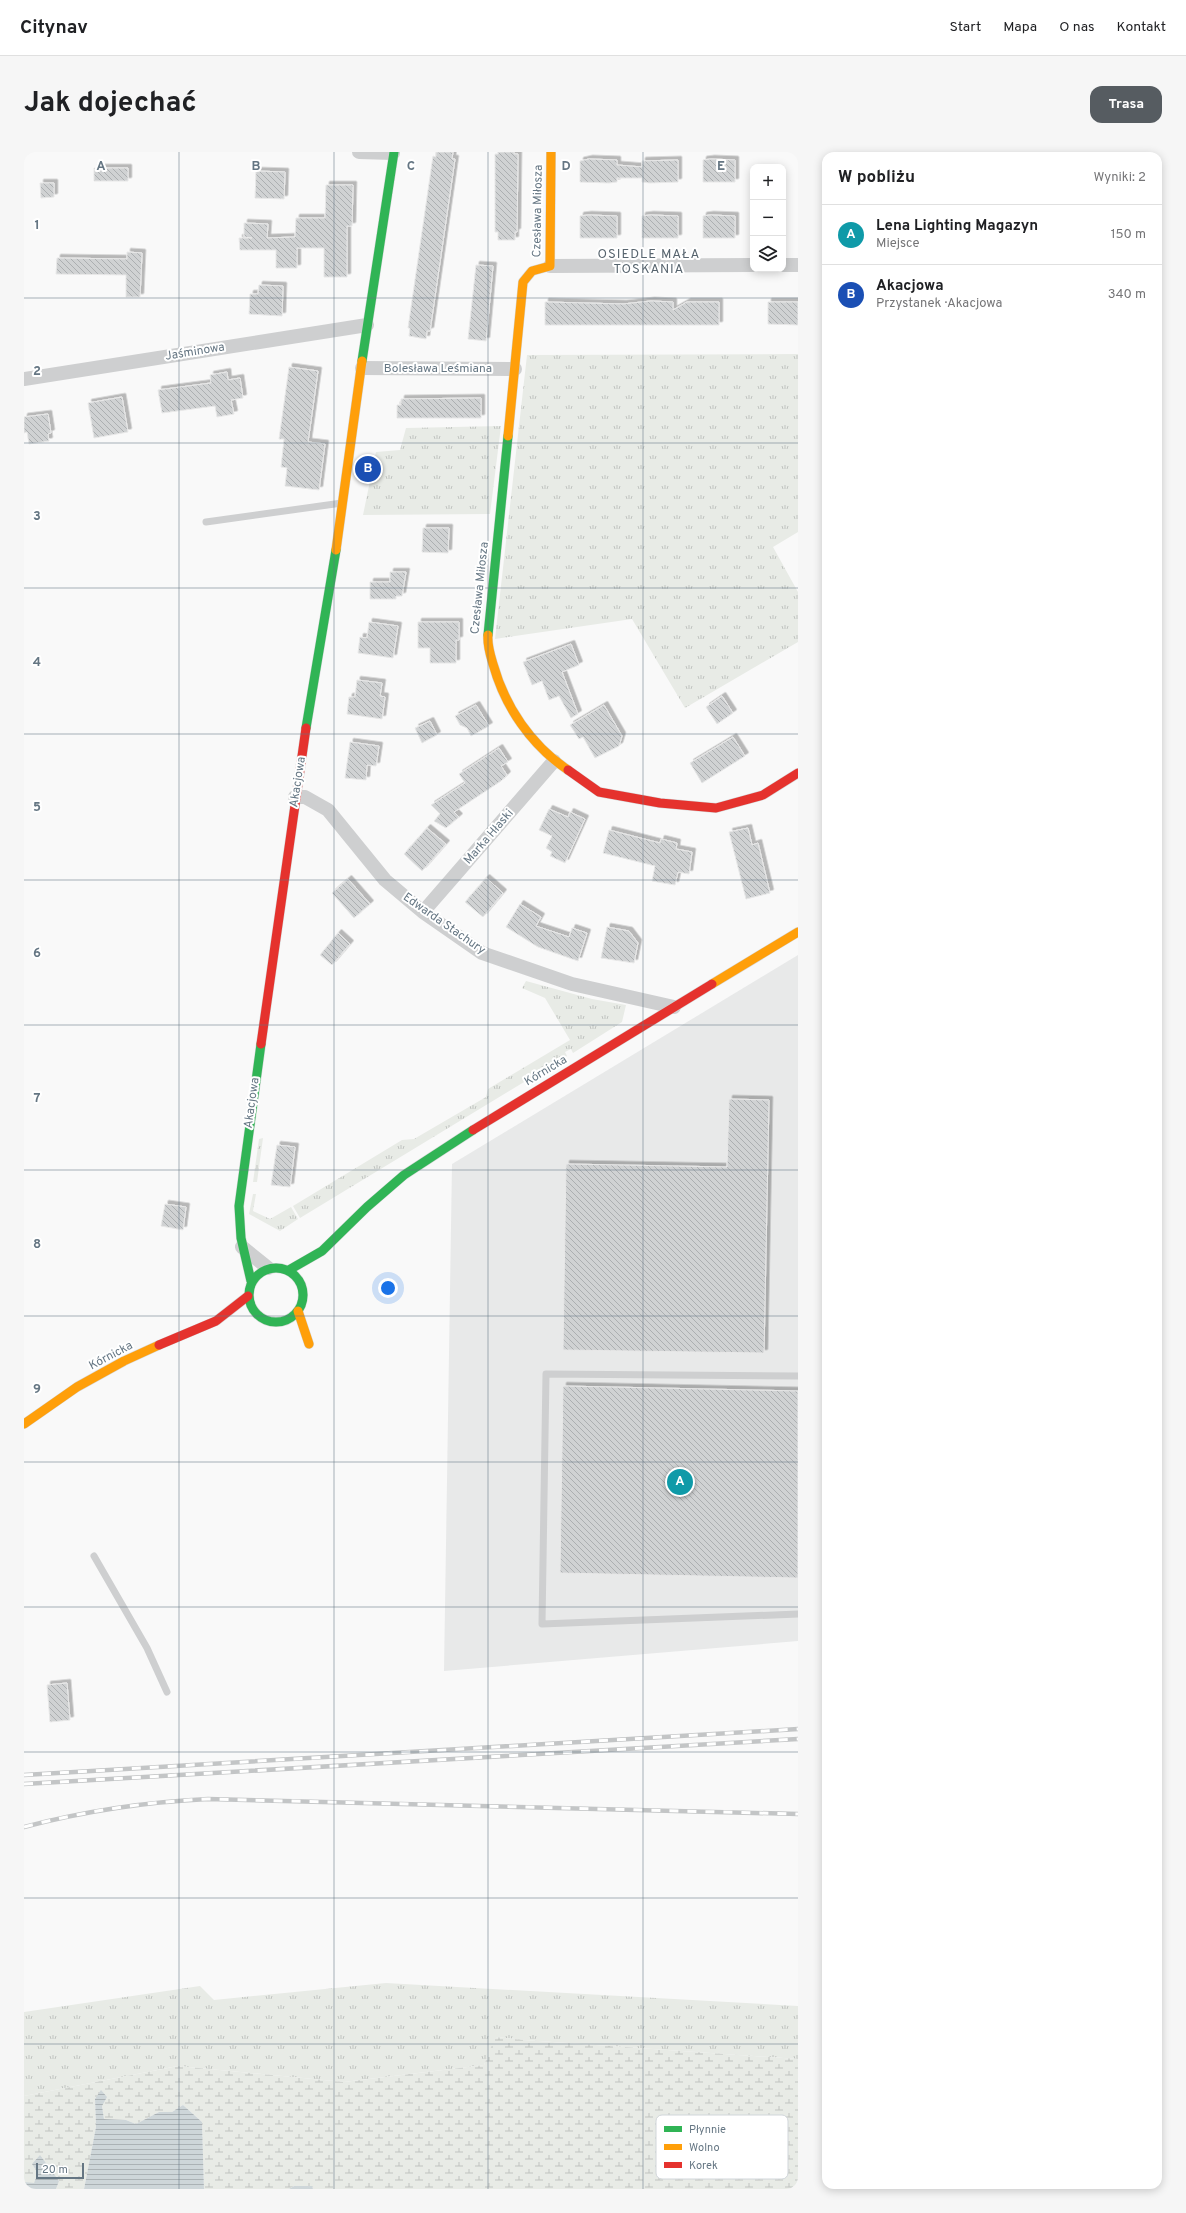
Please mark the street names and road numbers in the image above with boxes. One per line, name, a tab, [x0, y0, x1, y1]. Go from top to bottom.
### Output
street label: Czesława Miłosza	[529, 164, 547, 258]
street label: Jaśminowa	[164, 339, 226, 365]
street label: Bolesława Leśmiana	[384, 361, 492, 377]
street label: Czesława Miłosza	[467, 541, 493, 635]
street label: Akacjowa	[286, 756, 310, 808]
street label: Marka Hłaski	[460, 806, 518, 868]
street label: Edwarda Stachury	[400, 890, 488, 958]
street label: Kórnicka	[522, 1052, 570, 1090]
street label: Akacjowa	[241, 1077, 263, 1129]
street label: Kórnicka	[86, 1338, 136, 1374]

